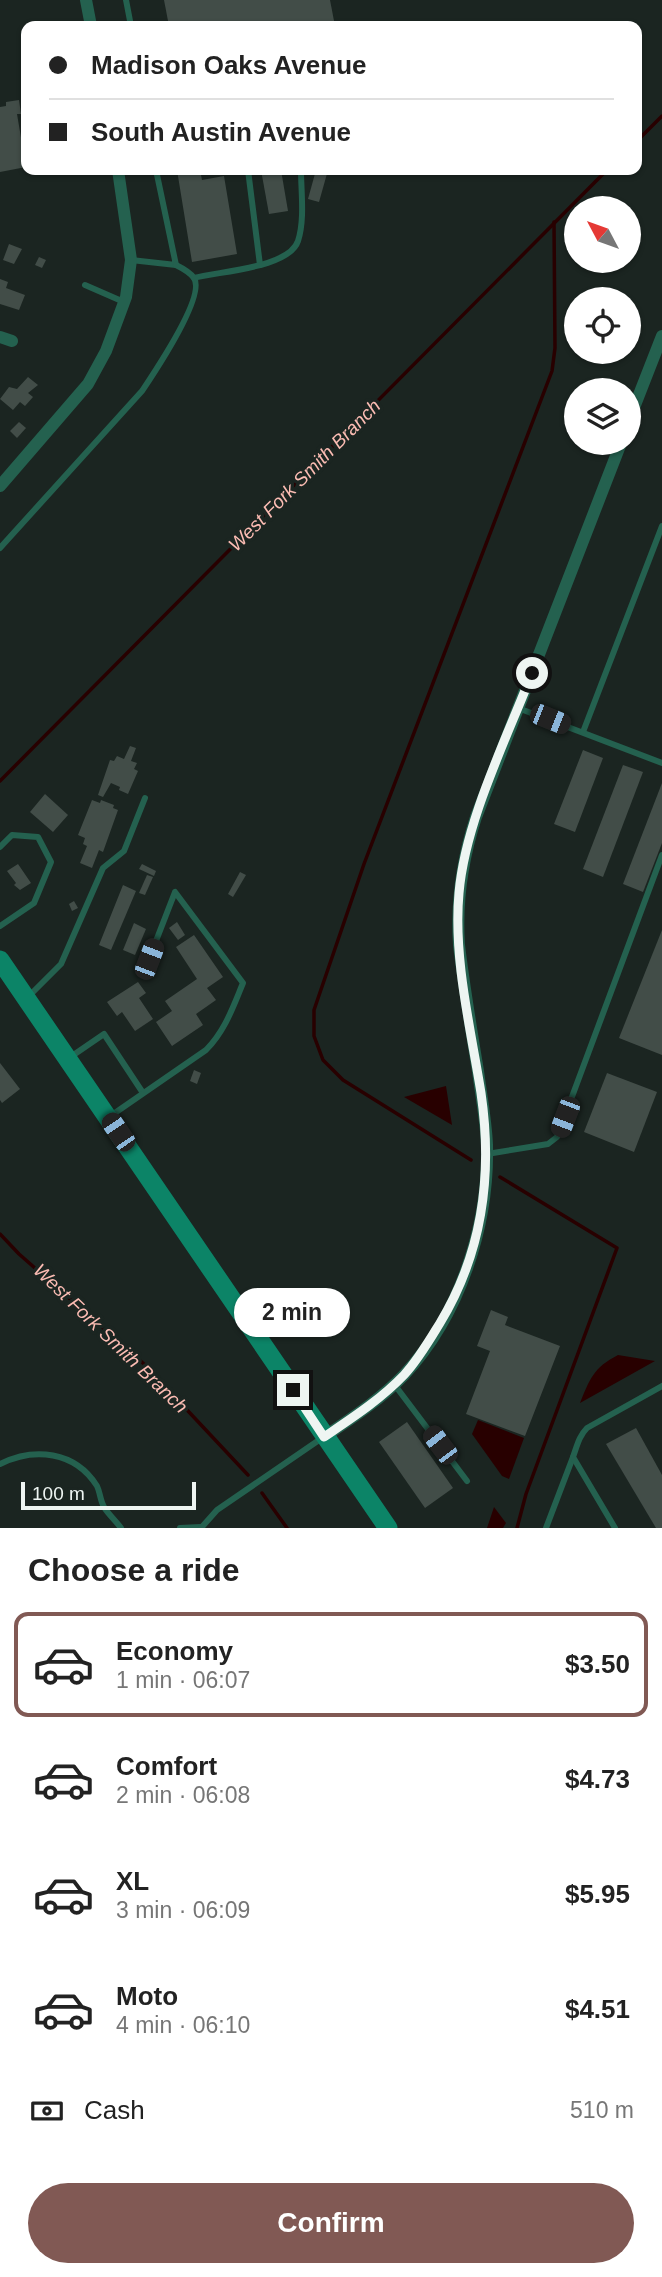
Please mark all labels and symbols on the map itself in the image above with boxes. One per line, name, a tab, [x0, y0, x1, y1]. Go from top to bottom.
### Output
north arrow	[564, 196, 640, 273]
water label: West Fork Smith Branch	[224, 395, 384, 555]
route start	[516, 657, 548, 689]
car	[527, 701, 574, 737]
car	[132, 936, 167, 982]
car	[548, 1094, 583, 1140]
car	[98, 1109, 139, 1155]
water label: West Fork Smith Branch	[29, 1259, 192, 1417]
callout: 2 min	[235, 1288, 351, 1338]
route end	[277, 1374, 309, 1406]
car	[419, 1422, 462, 1468]
scale bar	[21, 1479, 196, 1511]

